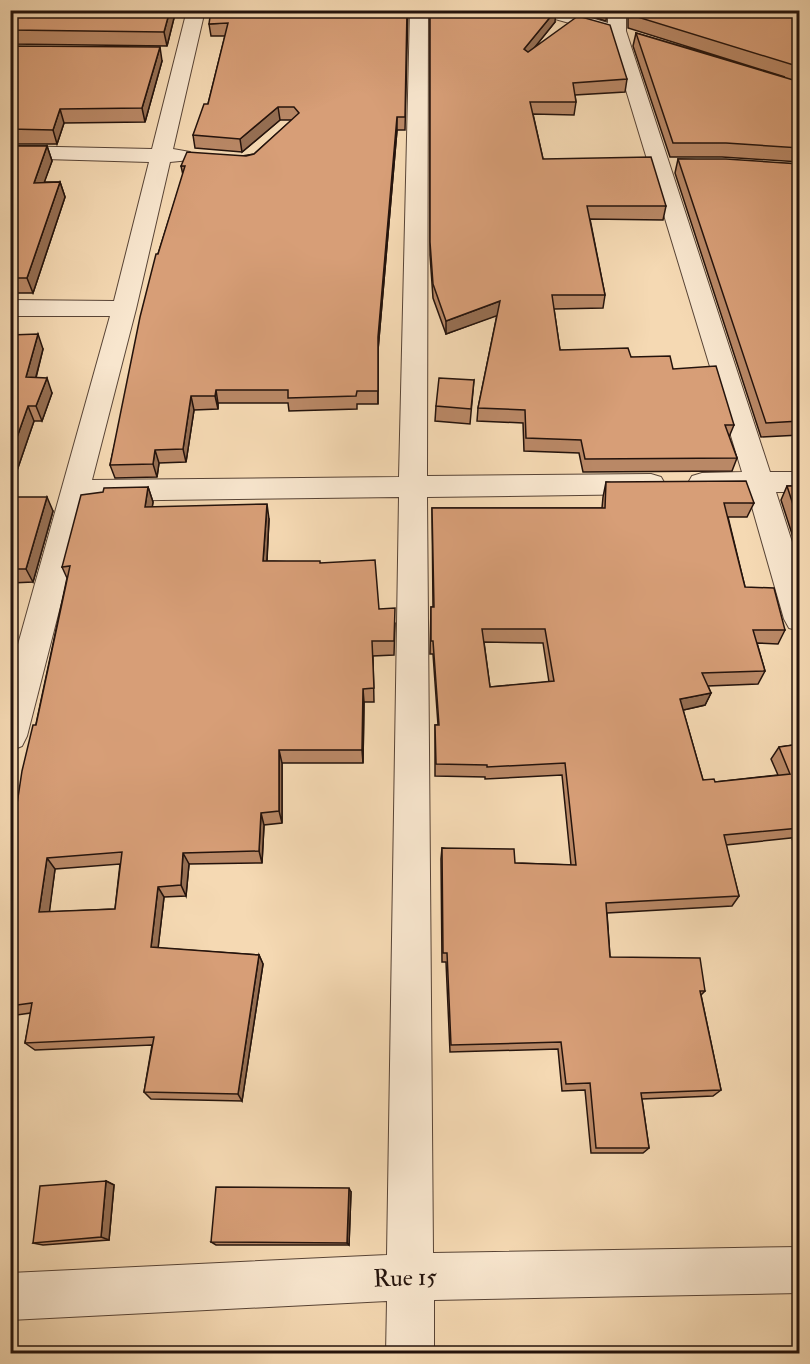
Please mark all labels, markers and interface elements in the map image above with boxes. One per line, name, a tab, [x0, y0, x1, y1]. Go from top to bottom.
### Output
street label: Rue 15	[373, 1261, 438, 1295]

